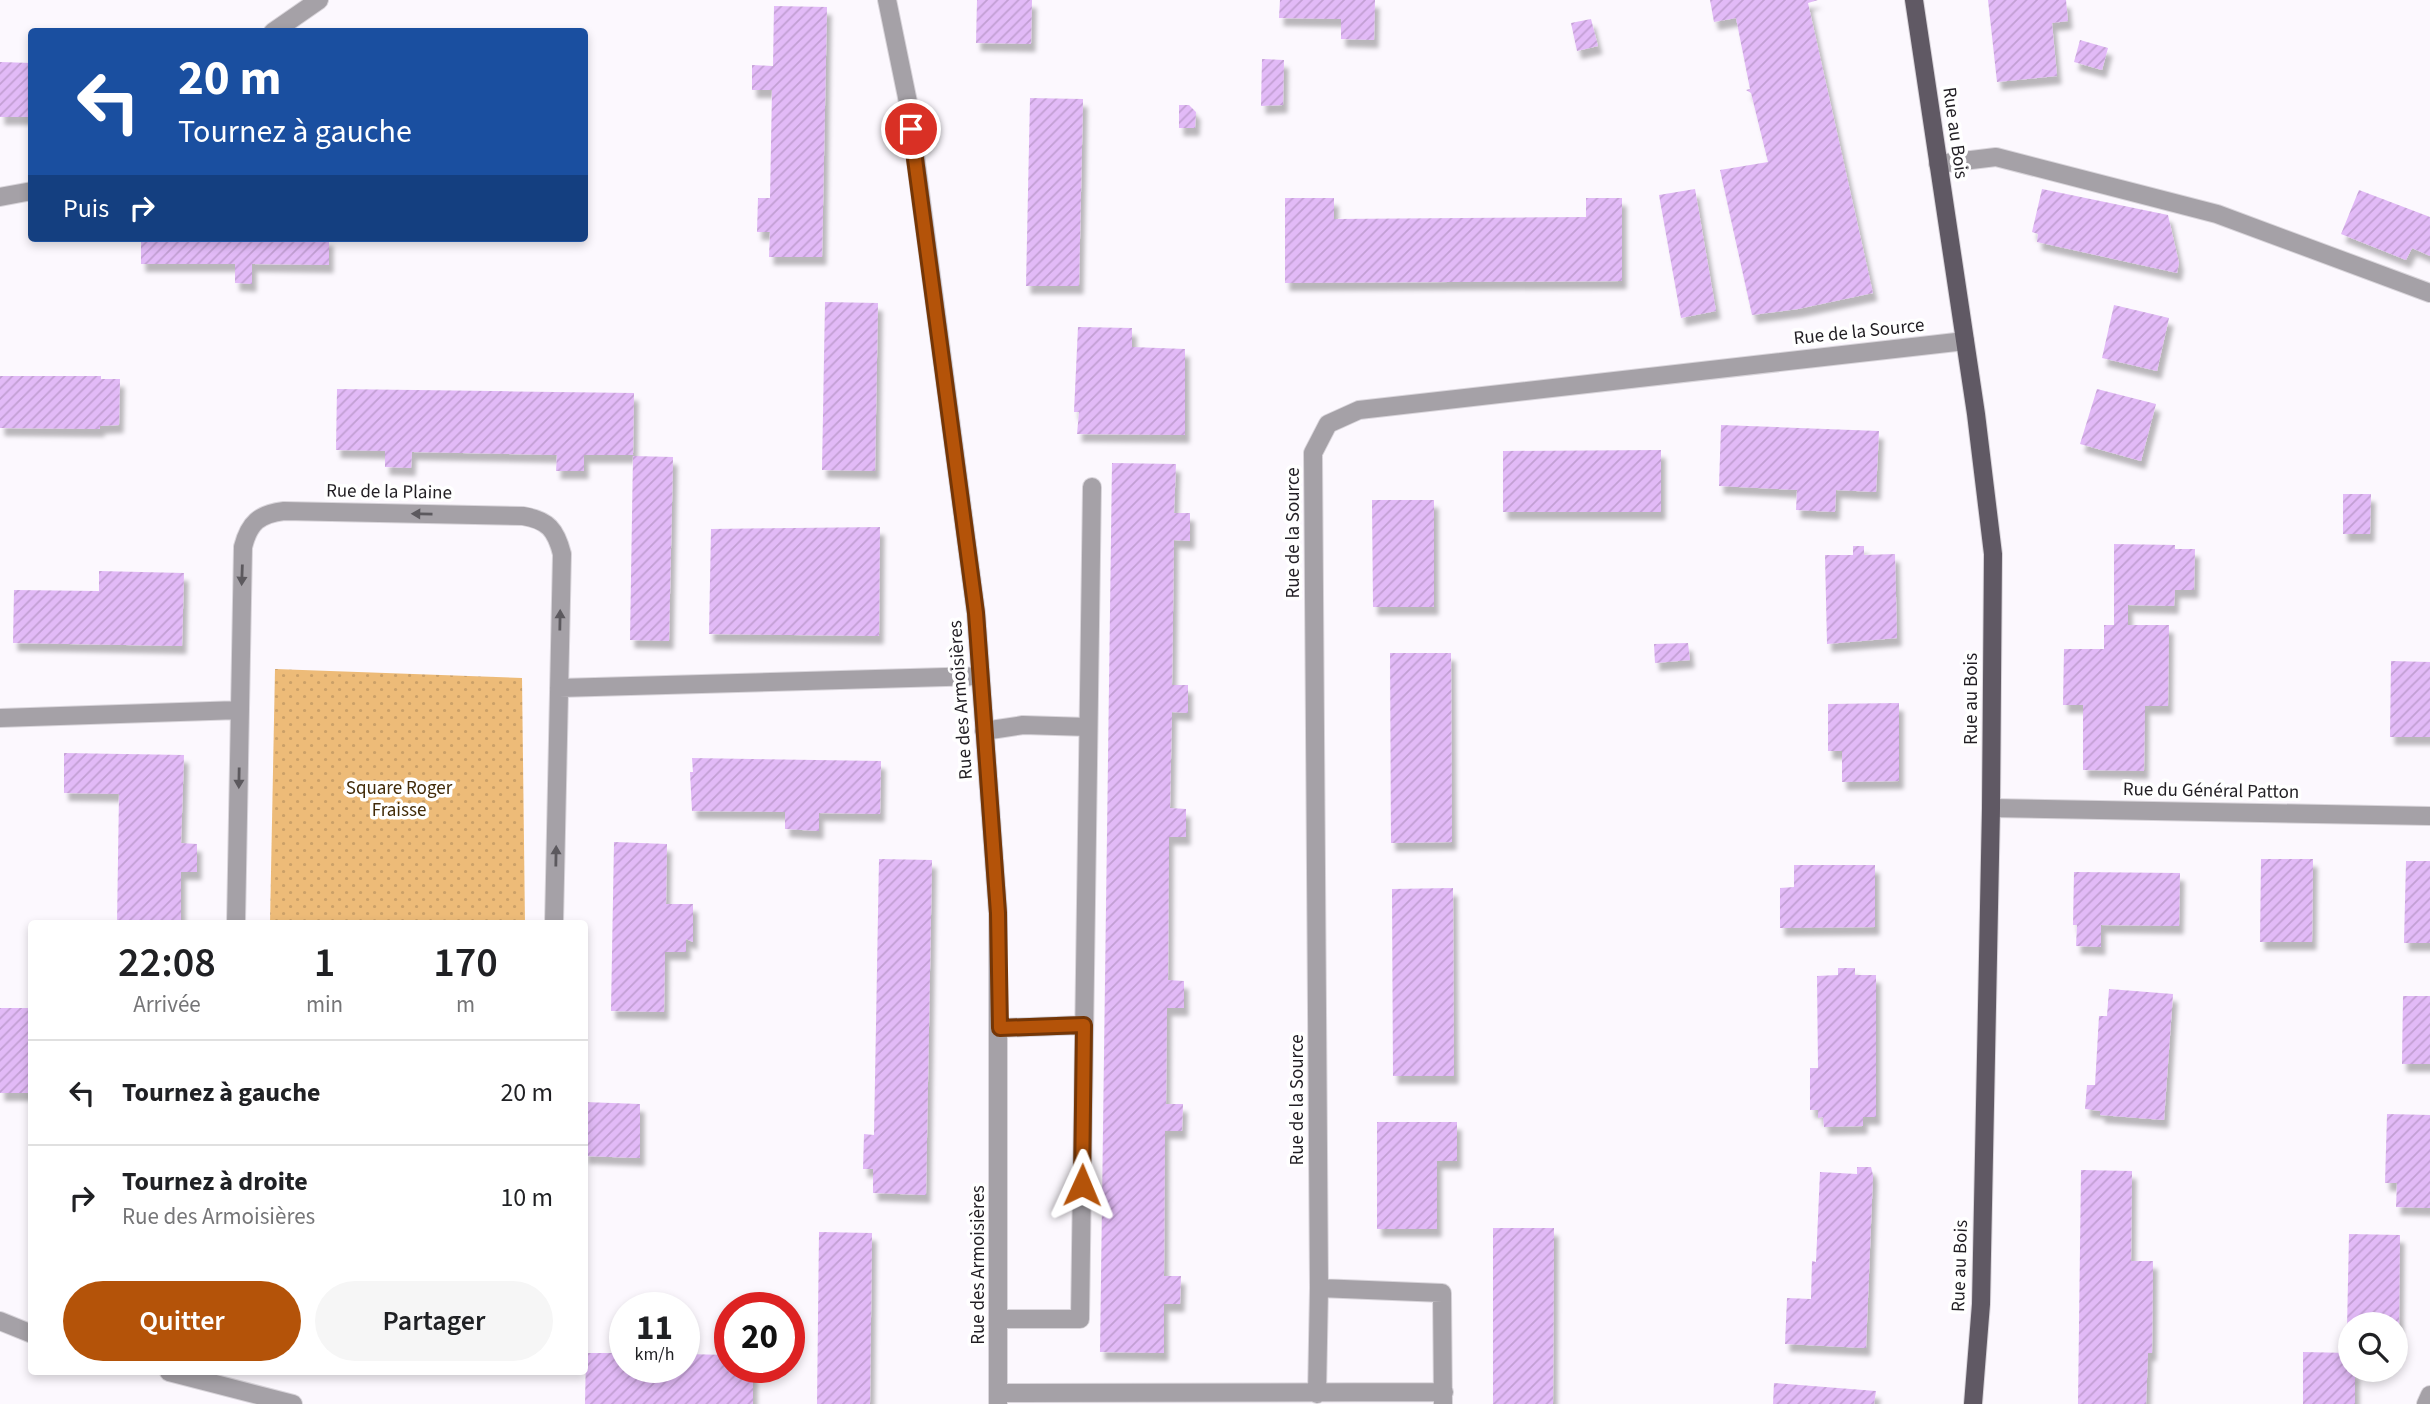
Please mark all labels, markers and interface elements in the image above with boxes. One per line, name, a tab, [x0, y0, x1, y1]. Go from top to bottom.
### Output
text: 20 m	[178, 44, 282, 114]
icon: left	[63, 56, 154, 147]
street label: Rue au Bois	[1935, 85, 1975, 181]
pin	[881, 99, 941, 159]
text: Tournez à gauche	[178, 109, 412, 155]
icon: arrive	[892, 110, 930, 148]
icon: right	[123, 189, 161, 227]
text: Puis	[63, 190, 109, 227]
street label: Rue de la Source	[1792, 312, 1926, 352]
street label: Rue de la Source	[1280, 467, 1307, 599]
street label: Rue de la Plaine	[326, 477, 452, 507]
one-way arrow	[411, 508, 433, 520]
one-way arrow	[237, 565, 248, 587]
one-way arrow	[554, 608, 566, 630]
street label: Rue des Armoisières	[942, 619, 980, 781]
street label: Rue au Bois	[1958, 653, 1985, 745]
one-way arrow	[233, 767, 245, 789]
park label: Square Roger Fraisse	[346, 775, 453, 824]
street label: Rue du Général Patton	[2123, 776, 2299, 806]
one-way arrow	[550, 845, 561, 867]
text: 22:08	[118, 933, 216, 993]
text: 1	[314, 933, 335, 993]
text: 170	[433, 933, 498, 993]
text: Arrivée	[133, 988, 201, 1021]
text: min	[306, 988, 343, 1021]
text: m	[456, 988, 475, 1021]
street label: Rue de la Source	[1284, 1034, 1311, 1166]
icon: left	[63, 1074, 101, 1112]
text: Tournez à gauche	[122, 1074, 321, 1111]
text: 20 m	[500, 1074, 553, 1111]
position arrow	[1045, 1148, 1119, 1222]
text: Tournez à droite	[122, 1163, 308, 1200]
icon: right	[63, 1179, 101, 1217]
text: 10 m	[500, 1179, 553, 1216]
street label: Rue des Armoisières	[965, 1185, 992, 1345]
text: Rue des Armoisières	[122, 1200, 315, 1233]
street label: Rue au Bois	[1945, 1219, 1975, 1313]
button: Quitter	[63, 1281, 301, 1361]
button: Partager	[315, 1281, 553, 1361]
speed limit sign: 20	[714, 1292, 805, 1383]
text: 11	[636, 1303, 673, 1353]
map controls	[2338, 1312, 2408, 1382]
button: search	[2338, 1312, 2408, 1382]
text: km/h	[635, 1342, 674, 1367]

